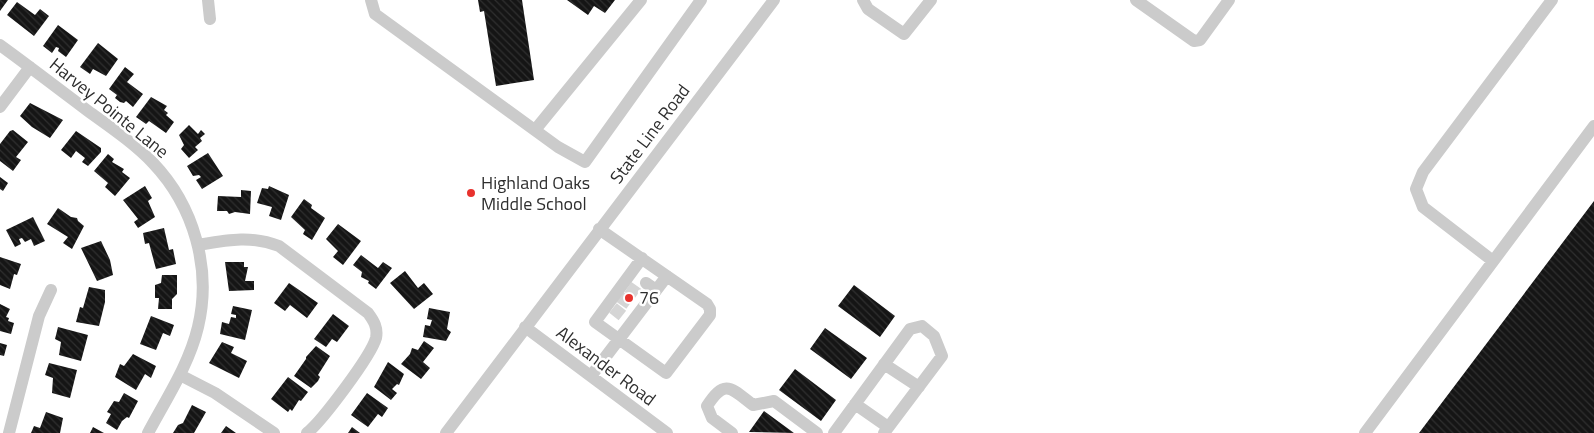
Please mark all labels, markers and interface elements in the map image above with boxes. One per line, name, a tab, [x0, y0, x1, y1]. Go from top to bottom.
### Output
street label: Harvey Pointe Lane	[44, 51, 175, 164]
street label: State Line Road	[603, 78, 696, 189]
place label: Highland Oaks Middle School	[481, 169, 590, 217]
marker: Highland Oaks Middle School	[465, 187, 477, 199]
place label: 76	[639, 284, 659, 311]
marker: 76	[623, 292, 635, 304]
street label: Alexander Road	[551, 319, 662, 412]

